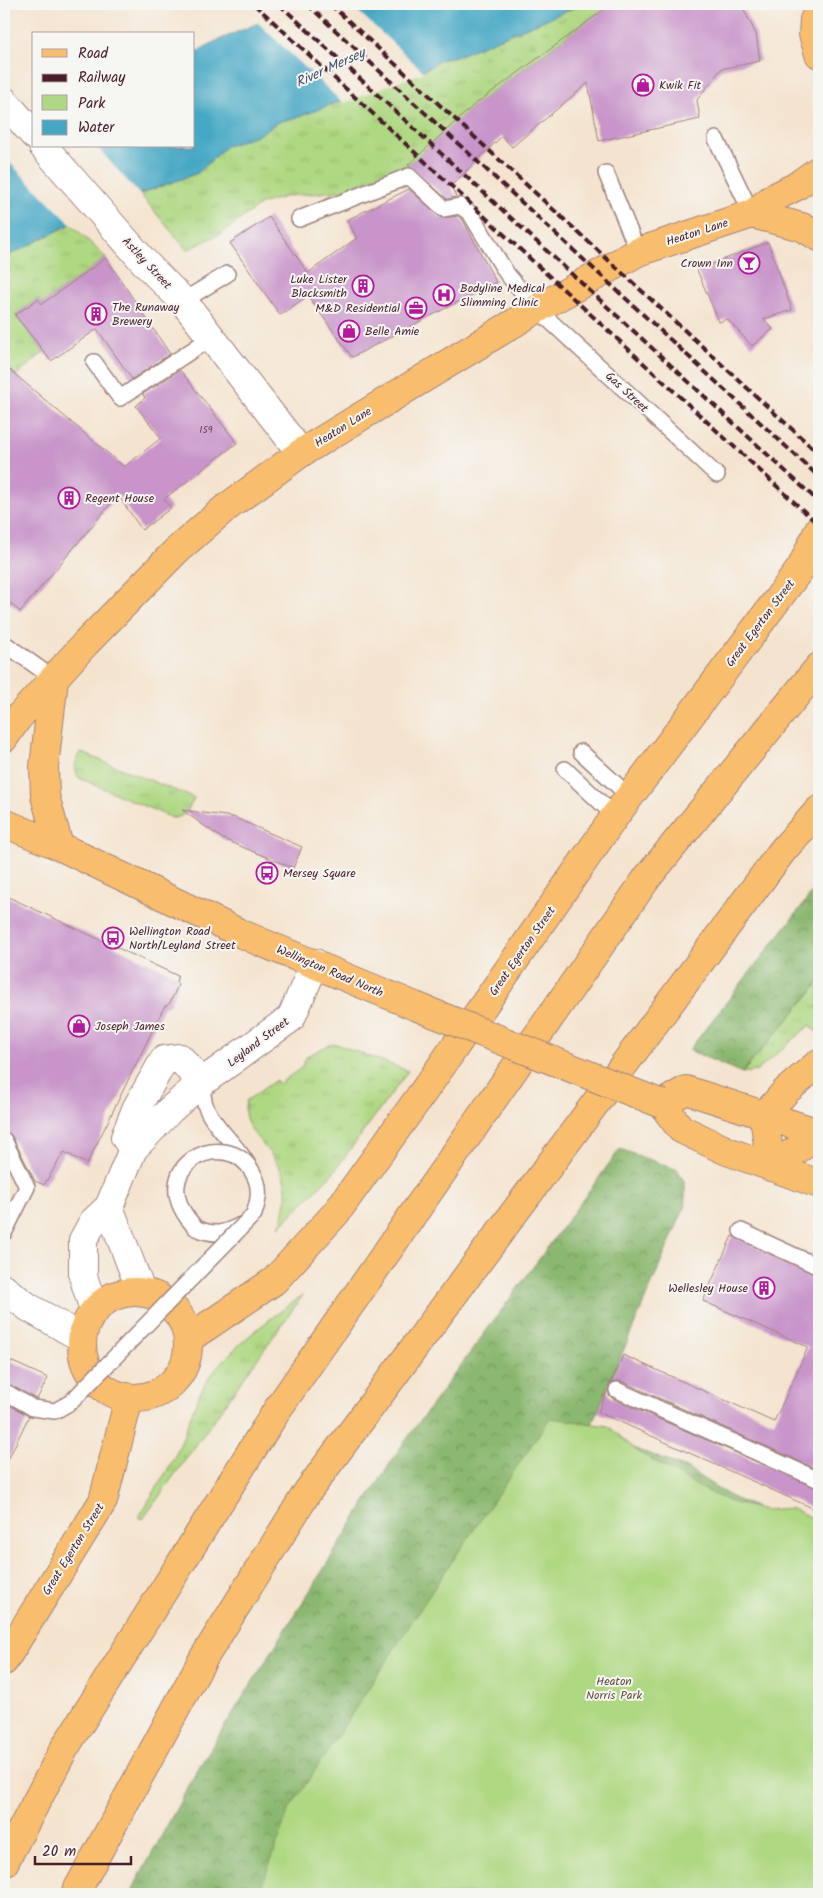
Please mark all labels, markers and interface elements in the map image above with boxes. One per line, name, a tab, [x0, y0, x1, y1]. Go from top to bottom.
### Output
legend	[32, 32, 195, 148]
water label: River Mersey	[292, 41, 371, 94]
text: Road	[78, 42, 109, 66]
text: Railway	[78, 66, 126, 90]
shop icon: Kwik Fit	[631, 73, 655, 97]
place label: Kwik Fit	[659, 76, 702, 95]
text: Park	[78, 92, 106, 116]
text: Water	[78, 116, 115, 140]
street label: Heaton Lane	[664, 213, 731, 251]
street label: Astley Street	[117, 233, 176, 294]
bar icon: Crown Inn	[737, 251, 761, 275]
place label: Crown Inn	[681, 254, 733, 273]
place label: Luke Lister Blacksmith	[290, 270, 348, 303]
building icon: Luke Lister Blacksmith	[351, 274, 375, 298]
place label: Bodyline Medical Slimming Clinic	[460, 279, 545, 312]
hospital icon: Bodyline Medical Slimming Clinic	[432, 283, 456, 307]
office icon: M&D Residential	[404, 296, 428, 320]
place label: The Runaway Brewery	[112, 298, 180, 331]
place label: M&D Residential	[315, 299, 400, 318]
building icon: The Runaway Brewery	[84, 302, 108, 326]
shop icon: Belle Amie	[337, 319, 361, 343]
place label: Belle Amie	[365, 322, 420, 341]
street label: Gas Street	[601, 367, 653, 418]
street label: Heaton Lane	[311, 402, 376, 453]
house number: 159	[199, 422, 213, 438]
building icon: Regent House	[57, 486, 81, 510]
place label: Regent House	[85, 489, 155, 508]
street label: Great Egerton Street	[721, 575, 800, 671]
bus stop icon: Mersey Square	[255, 861, 279, 885]
place label: Mersey Square	[283, 864, 356, 883]
street label: Great Egerton Street	[484, 902, 561, 1000]
place label: Wellington Road North/Leyland Street	[129, 922, 236, 955]
bus stop icon: Wellington Road North/Leyland Street	[101, 926, 125, 950]
street label: Wellington Road North	[273, 940, 386, 1003]
street label: Leyland Street	[223, 1012, 294, 1072]
shop icon: Joseph James	[67, 1014, 91, 1038]
place label: Joseph James	[95, 1017, 165, 1036]
building icon: Wellesley House	[752, 1276, 776, 1300]
place label: Wellesley House	[668, 1279, 749, 1298]
street label: Great Egerton Street	[37, 1499, 110, 1599]
park label: Heaton Norris Park	[586, 1672, 642, 1705]
scale bar	[35, 1833, 131, 1865]
text: 20 m	[42, 1840, 76, 1864]

